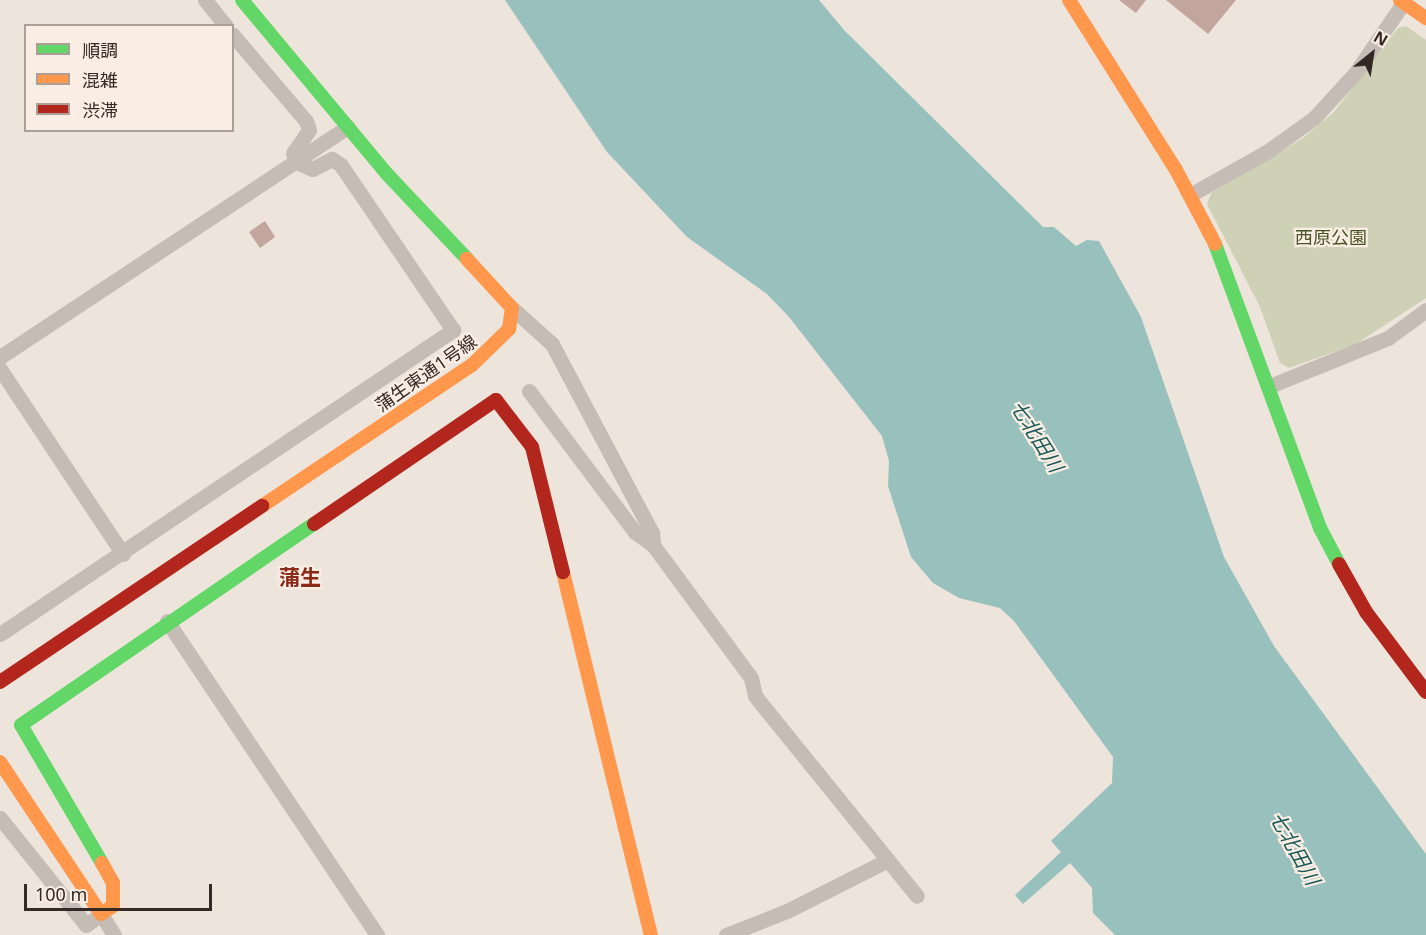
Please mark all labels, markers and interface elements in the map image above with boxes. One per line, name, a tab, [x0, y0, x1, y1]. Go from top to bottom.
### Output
legend	[24, 24, 234, 132]
north arrow	[1342, 24, 1402, 84]
text: N	[1370, 26, 1392, 51]
text: 順調	[82, 38, 118, 62]
text: 混雑	[82, 68, 118, 92]
text: 渋滞	[82, 98, 118, 122]
park label: 西原公園	[1295, 226, 1367, 248]
street label: 蒲生東通1号線	[371, 330, 481, 416]
water label: 七北田川	[1006, 396, 1068, 476]
district label: 蒲生	[279, 564, 321, 590]
water label: 七北田川	[1265, 807, 1325, 889]
scale bar	[27, 872, 214, 910]
text: 100 m	[35, 882, 87, 906]

